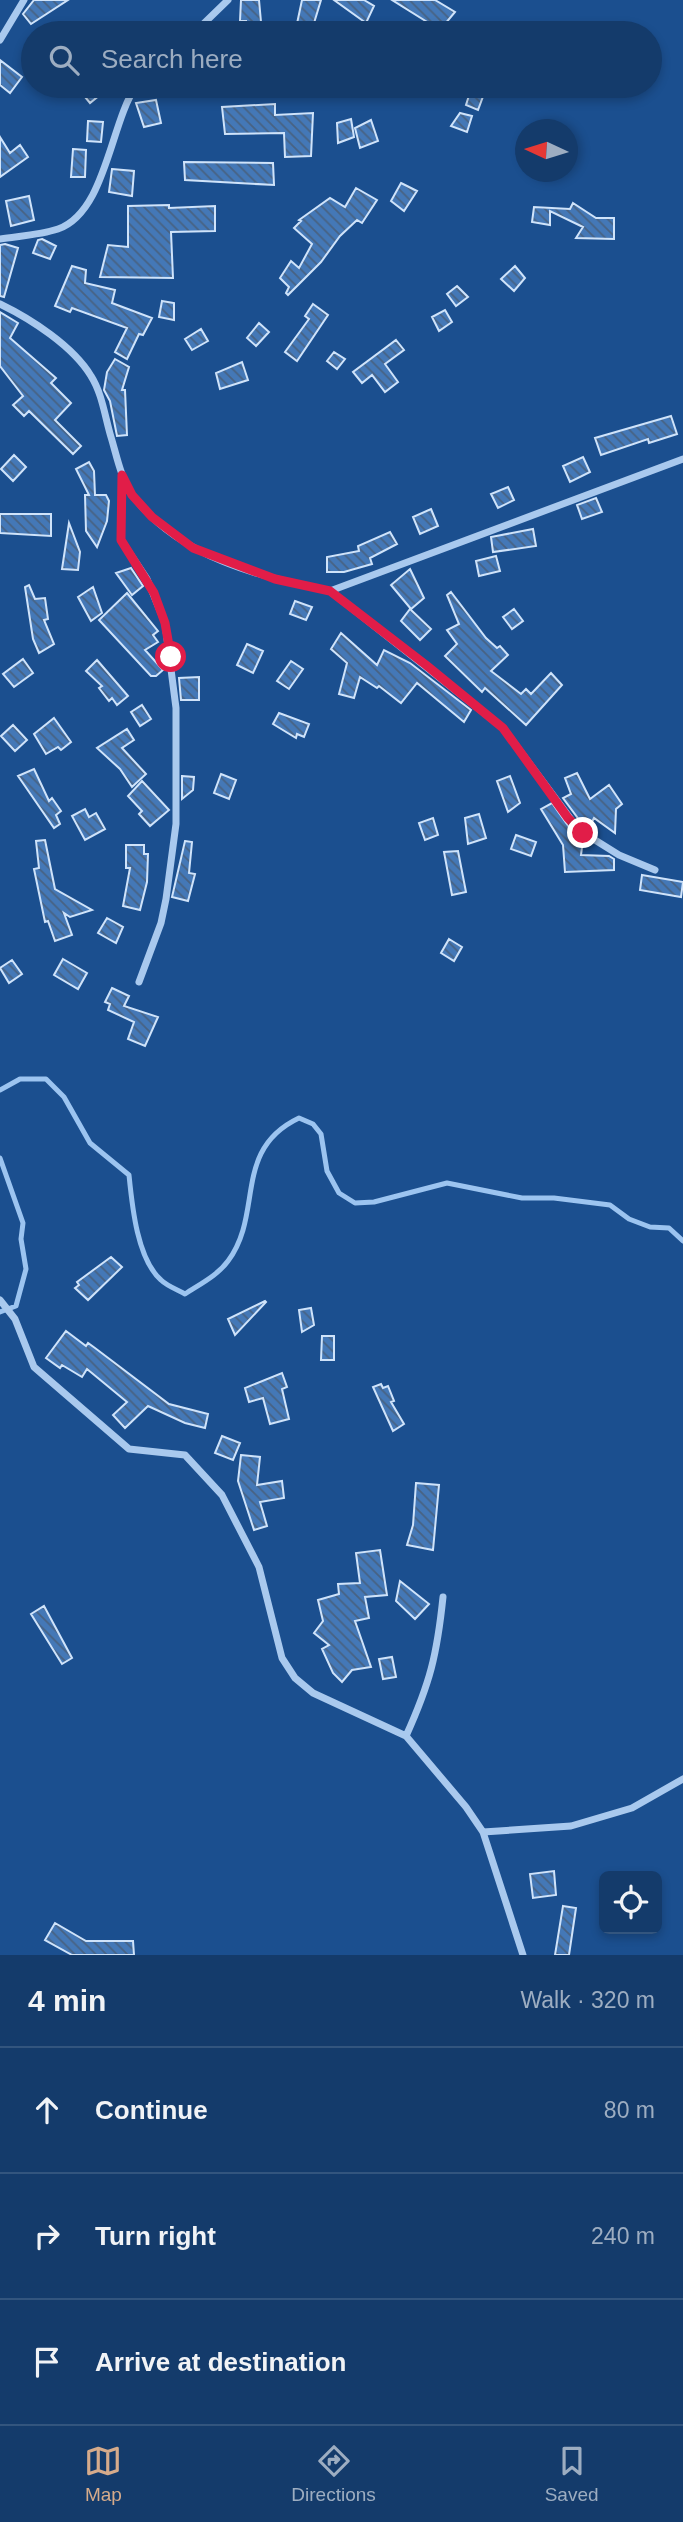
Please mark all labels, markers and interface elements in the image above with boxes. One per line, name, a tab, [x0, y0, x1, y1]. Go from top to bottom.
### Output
search box	[21, 21, 662, 98]
icon: search	[45, 41, 83, 79]
text: Search here	[101, 44, 243, 74]
north arrow	[515, 119, 578, 182]
route start	[155, 641, 186, 672]
route end	[567, 817, 598, 848]
map controls	[599, 1871, 662, 1934]
button: locate	[599, 1871, 662, 1934]
text: 4 min	[28, 1984, 106, 2017]
text: Walk · 320 m	[520, 1987, 655, 2013]
icon: ahead	[28, 2091, 66, 2129]
text: Continue	[95, 2095, 208, 2125]
text: 80 m	[604, 2097, 655, 2123]
icon: right	[28, 2217, 66, 2255]
text: Turn right	[95, 2221, 216, 2251]
text: 240 m	[591, 2223, 655, 2249]
icon: arrive	[28, 2343, 66, 2381]
text: Arrive at destination	[95, 2347, 346, 2377]
tab: Map	[84, 2442, 122, 2506]
tab: Directions	[291, 2442, 376, 2506]
tab: Saved	[545, 2442, 599, 2506]

